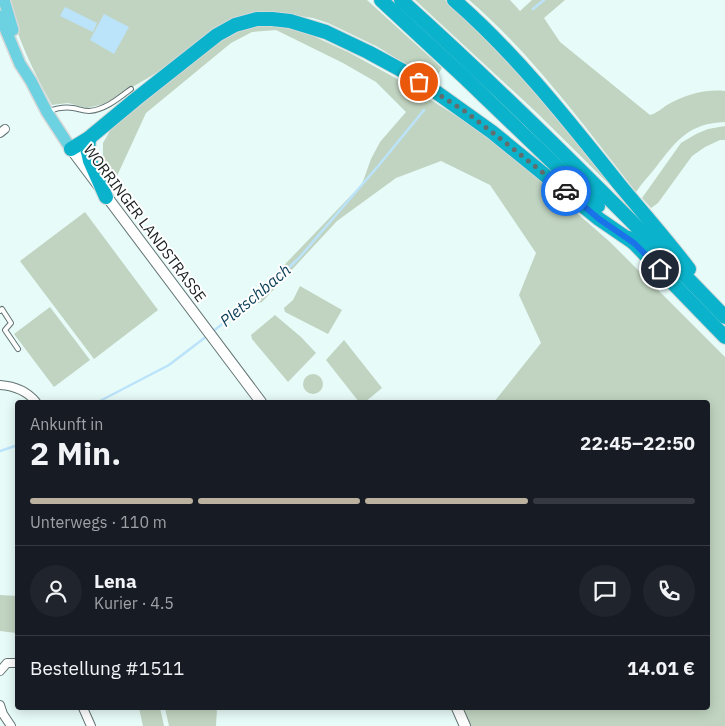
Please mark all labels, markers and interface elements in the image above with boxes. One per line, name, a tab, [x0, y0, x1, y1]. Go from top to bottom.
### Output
pin	[398, 61, 440, 103]
icon: bag	[405, 68, 433, 96]
street label: WORRINGER LANDSTRASSE	[79, 140, 211, 306]
courier	[541, 166, 591, 216]
icon: car	[552, 177, 580, 205]
pin	[639, 248, 681, 290]
icon: home	[646, 255, 674, 283]
water label: Pletschbach	[215, 259, 295, 331]
text: Ankunft in	[30, 414, 103, 434]
text: 22:45–22:50	[580, 431, 695, 455]
text: 2 Min.	[30, 432, 121, 474]
text: Unterwegs · 110 m	[30, 512, 167, 532]
button: person	[30, 565, 82, 617]
button: chat	[579, 565, 631, 617]
button: phone	[643, 565, 695, 617]
text: Lena	[94, 569, 137, 593]
text: Kurier · 4.5	[94, 593, 174, 613]
text: Bestellung #1511	[30, 656, 184, 680]
text: 14.01 €	[627, 656, 695, 680]

